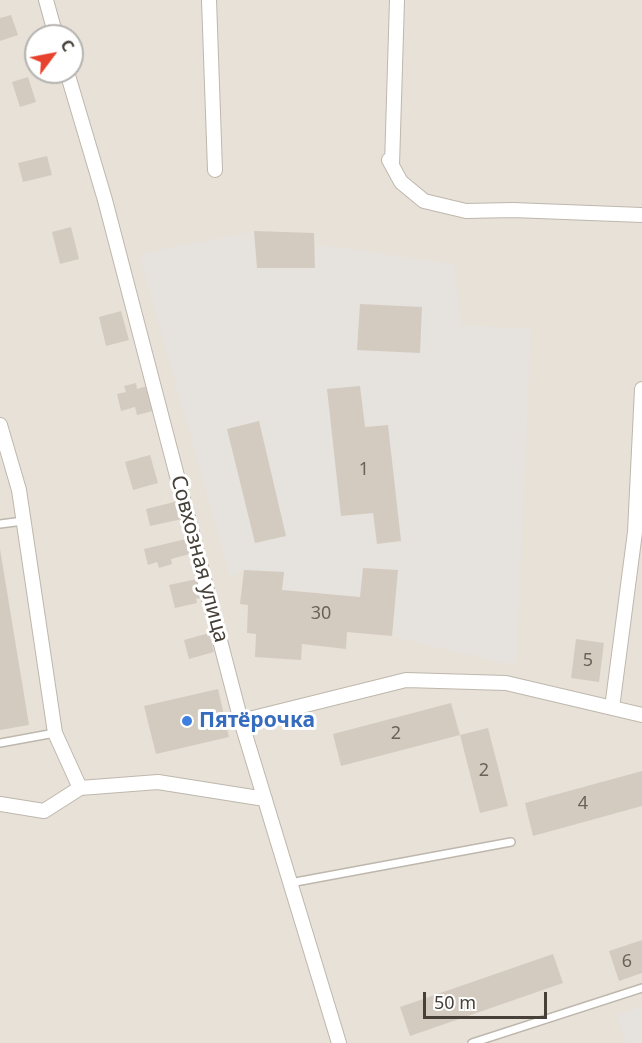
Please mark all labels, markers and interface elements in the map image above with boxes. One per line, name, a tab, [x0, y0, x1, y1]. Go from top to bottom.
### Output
north arrow	[24, 24, 84, 84]
text: С	[55, 35, 80, 56]
house number: 1	[359, 459, 369, 481]
street label: Совхозная улица	[165, 473, 233, 645]
house number: 30	[311, 603, 331, 625]
house number: 5	[583, 650, 593, 672]
place label: Пятёрочка	[199, 708, 315, 734]
marker: Пятёрочка	[180, 714, 194, 728]
house number: 2	[391, 723, 401, 745]
house number: 2	[479, 760, 489, 782]
house number: 4	[578, 793, 588, 815]
house number: 6	[622, 951, 632, 973]
scale bar	[426, 980, 550, 1018]
text: 50 m	[434, 990, 476, 1014]

